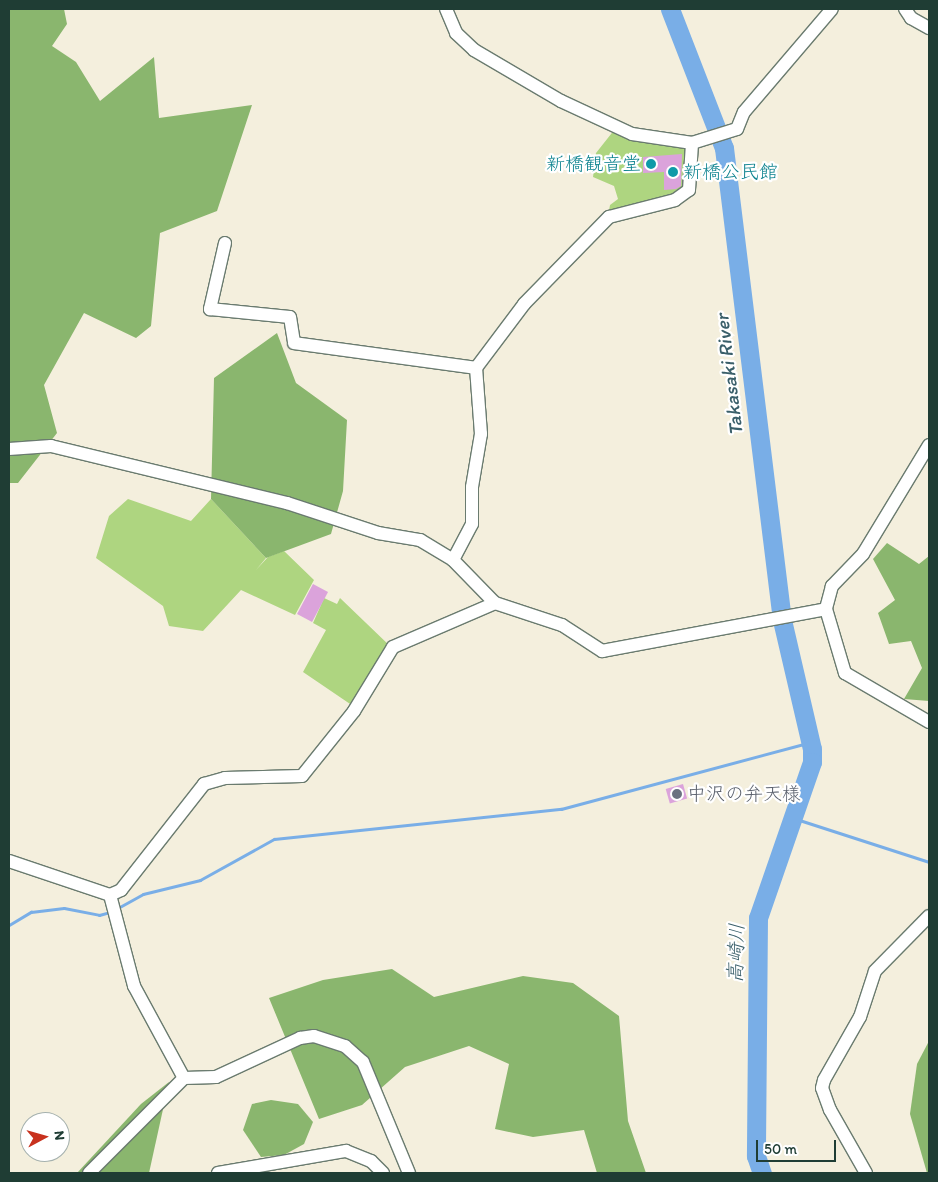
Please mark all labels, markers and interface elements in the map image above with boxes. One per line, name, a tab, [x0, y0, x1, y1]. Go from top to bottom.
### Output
place label: 新橋観音堂	[546, 153, 641, 175]
marker: 新橋観音堂	[645, 158, 657, 170]
place label: 新橋公民館	[683, 161, 778, 183]
marker: 新橋公民館	[667, 166, 679, 178]
water label: Takasaki River	[710, 313, 748, 437]
place label: 中沢の弁天様	[687, 783, 801, 805]
marker: 中沢の弁天様	[671, 788, 683, 800]
water label: 高崎川	[723, 923, 749, 983]
north arrow	[20, 1112, 70, 1162]
text: N	[50, 1130, 68, 1141]
scale bar	[758, 1130, 838, 1162]
text: 50 m	[764, 1140, 797, 1158]

